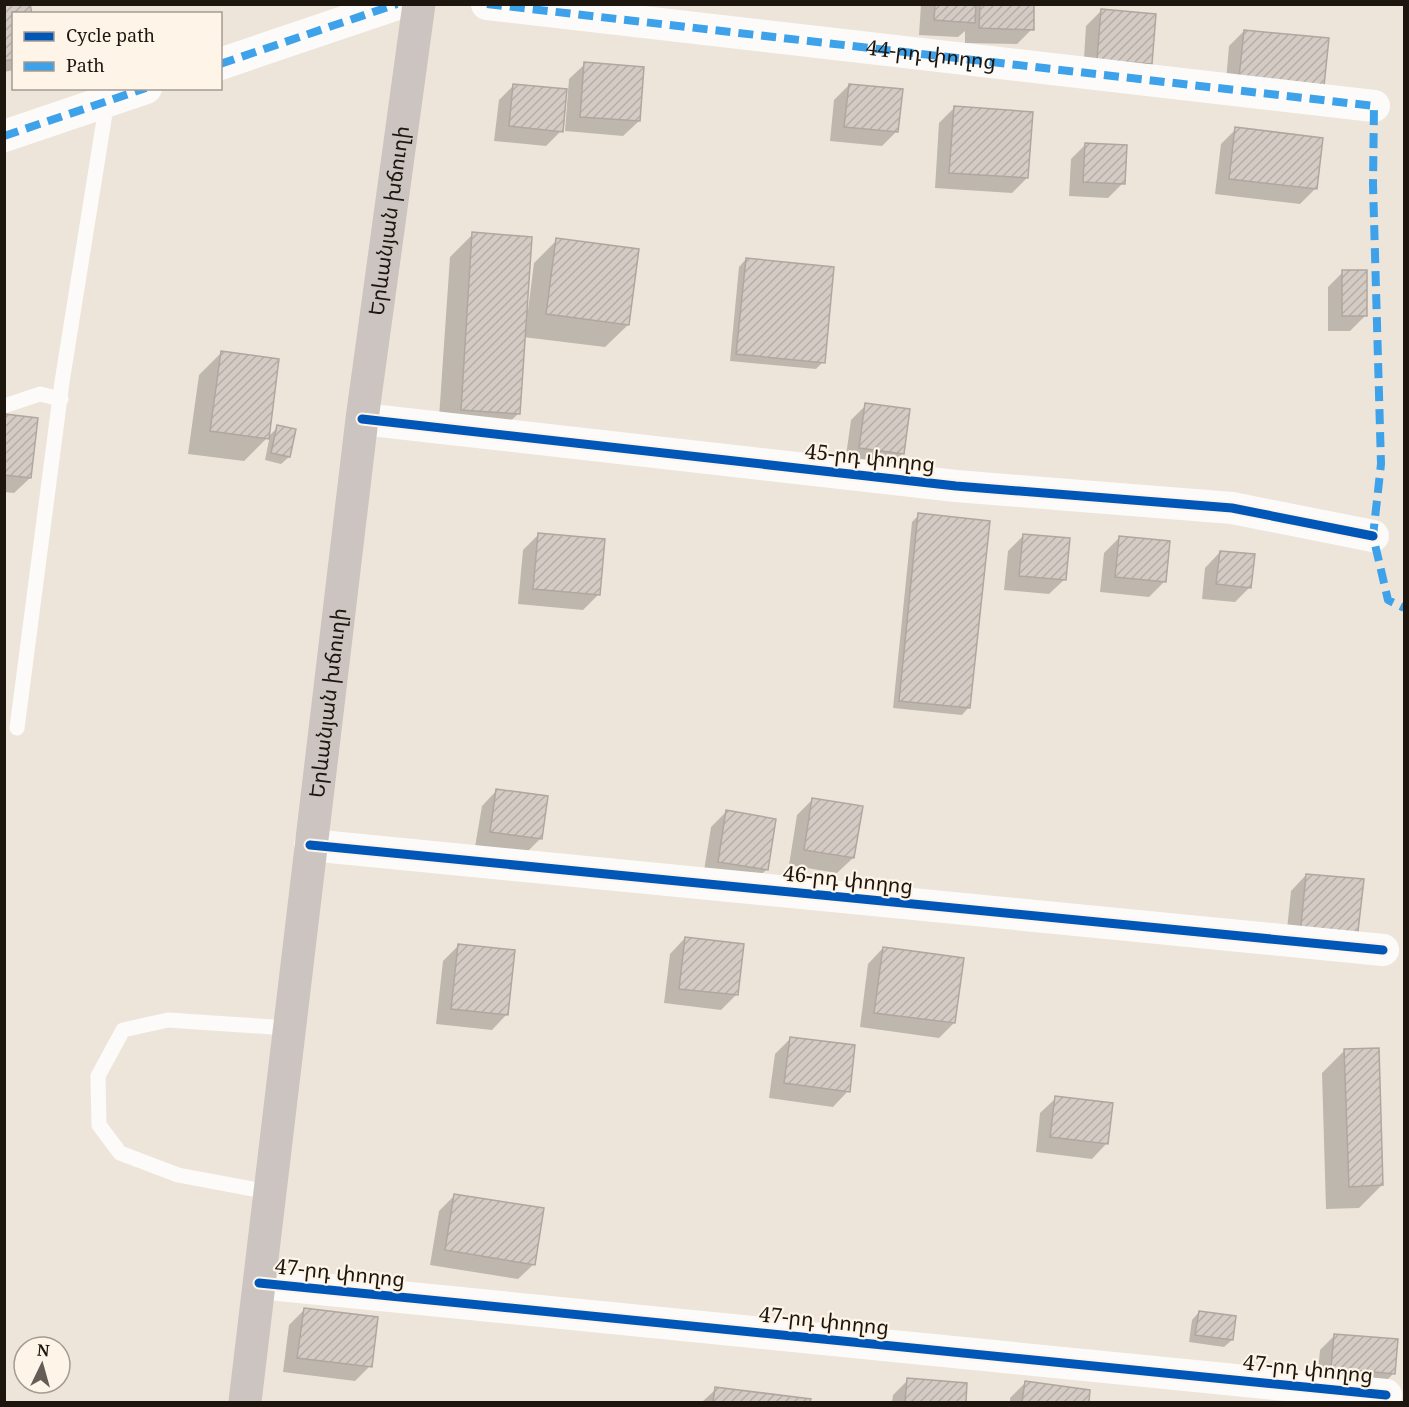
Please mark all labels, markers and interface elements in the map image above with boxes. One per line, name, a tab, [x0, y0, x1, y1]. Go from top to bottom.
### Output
legend	[12, 12, 222, 90]
text: Cycle path	[66, 23, 155, 47]
street label: 44-րդ փողոց	[865, 33, 998, 75]
text: Path	[66, 53, 105, 77]
street label: Երևանյան խճուղի	[361, 124, 415, 317]
street label: 45-րդ փողոց	[804, 436, 937, 478]
street label: Երևանյան խճուղի	[302, 606, 352, 800]
street label: 46-րդ փողոց	[782, 858, 915, 900]
street label: 47-րդ փողոց	[274, 1251, 407, 1293]
street label: 47-րդ փողոց	[758, 1299, 891, 1341]
north arrow	[12, 1335, 72, 1395]
text: N	[36, 1339, 51, 1362]
street label: 47-րդ փողոց	[1242, 1347, 1375, 1389]

